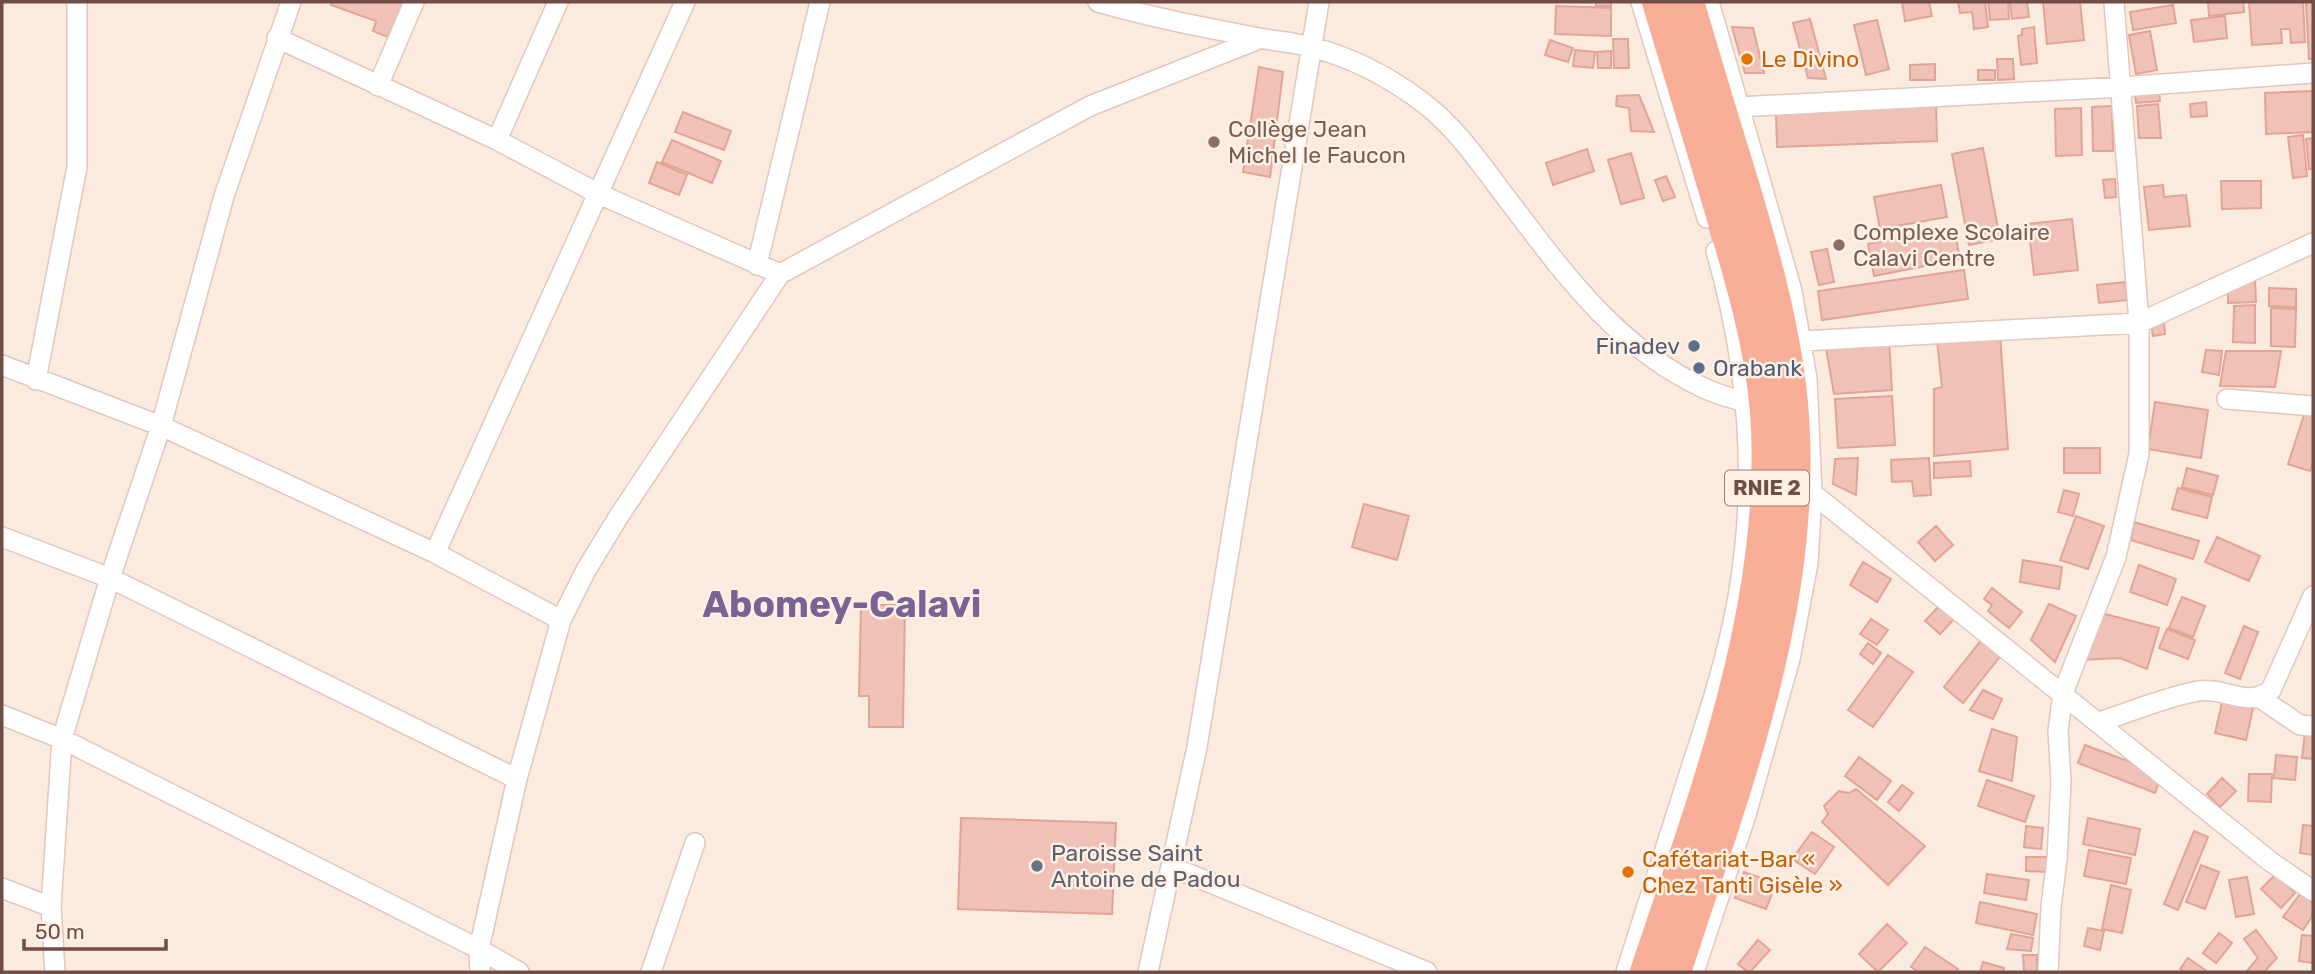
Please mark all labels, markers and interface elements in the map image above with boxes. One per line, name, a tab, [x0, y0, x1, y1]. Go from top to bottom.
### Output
place label: Le Divino	[1761, 45, 1859, 73]
marker: Le Divino	[1739, 51, 1755, 67]
place label: Collège Jean Michel le Faucon	[1228, 115, 1406, 169]
marker: Collège Jean Michel le Faucon	[1206, 134, 1222, 150]
place label: Complexe Scolaire Calavi Centre	[1853, 218, 2050, 272]
marker: Complexe Scolaire Calavi Centre	[1831, 237, 1847, 253]
place label: Finadev	[1595, 332, 1680, 360]
marker: Finadev	[1686, 338, 1702, 354]
place label: Orabank	[1713, 354, 1802, 382]
marker: Orabank	[1691, 360, 1707, 376]
road number: RNIE 2	[1725, 470, 1809, 505]
district label: Abomey-Calavi	[703, 582, 981, 626]
place label: Paroisse Saint Antoine de Padou	[1051, 839, 1241, 893]
place label: Cafétariat-Bar « Chez Tanti Gisèle »	[1642, 845, 1843, 899]
marker: Paroisse Saint Antoine de Padou	[1029, 858, 1045, 874]
marker: Cafétariat-Bar « Chez Tanti Gisèle »	[1620, 864, 1636, 880]
scale bar	[24, 908, 166, 952]
text: 50 m	[35, 919, 85, 944]

